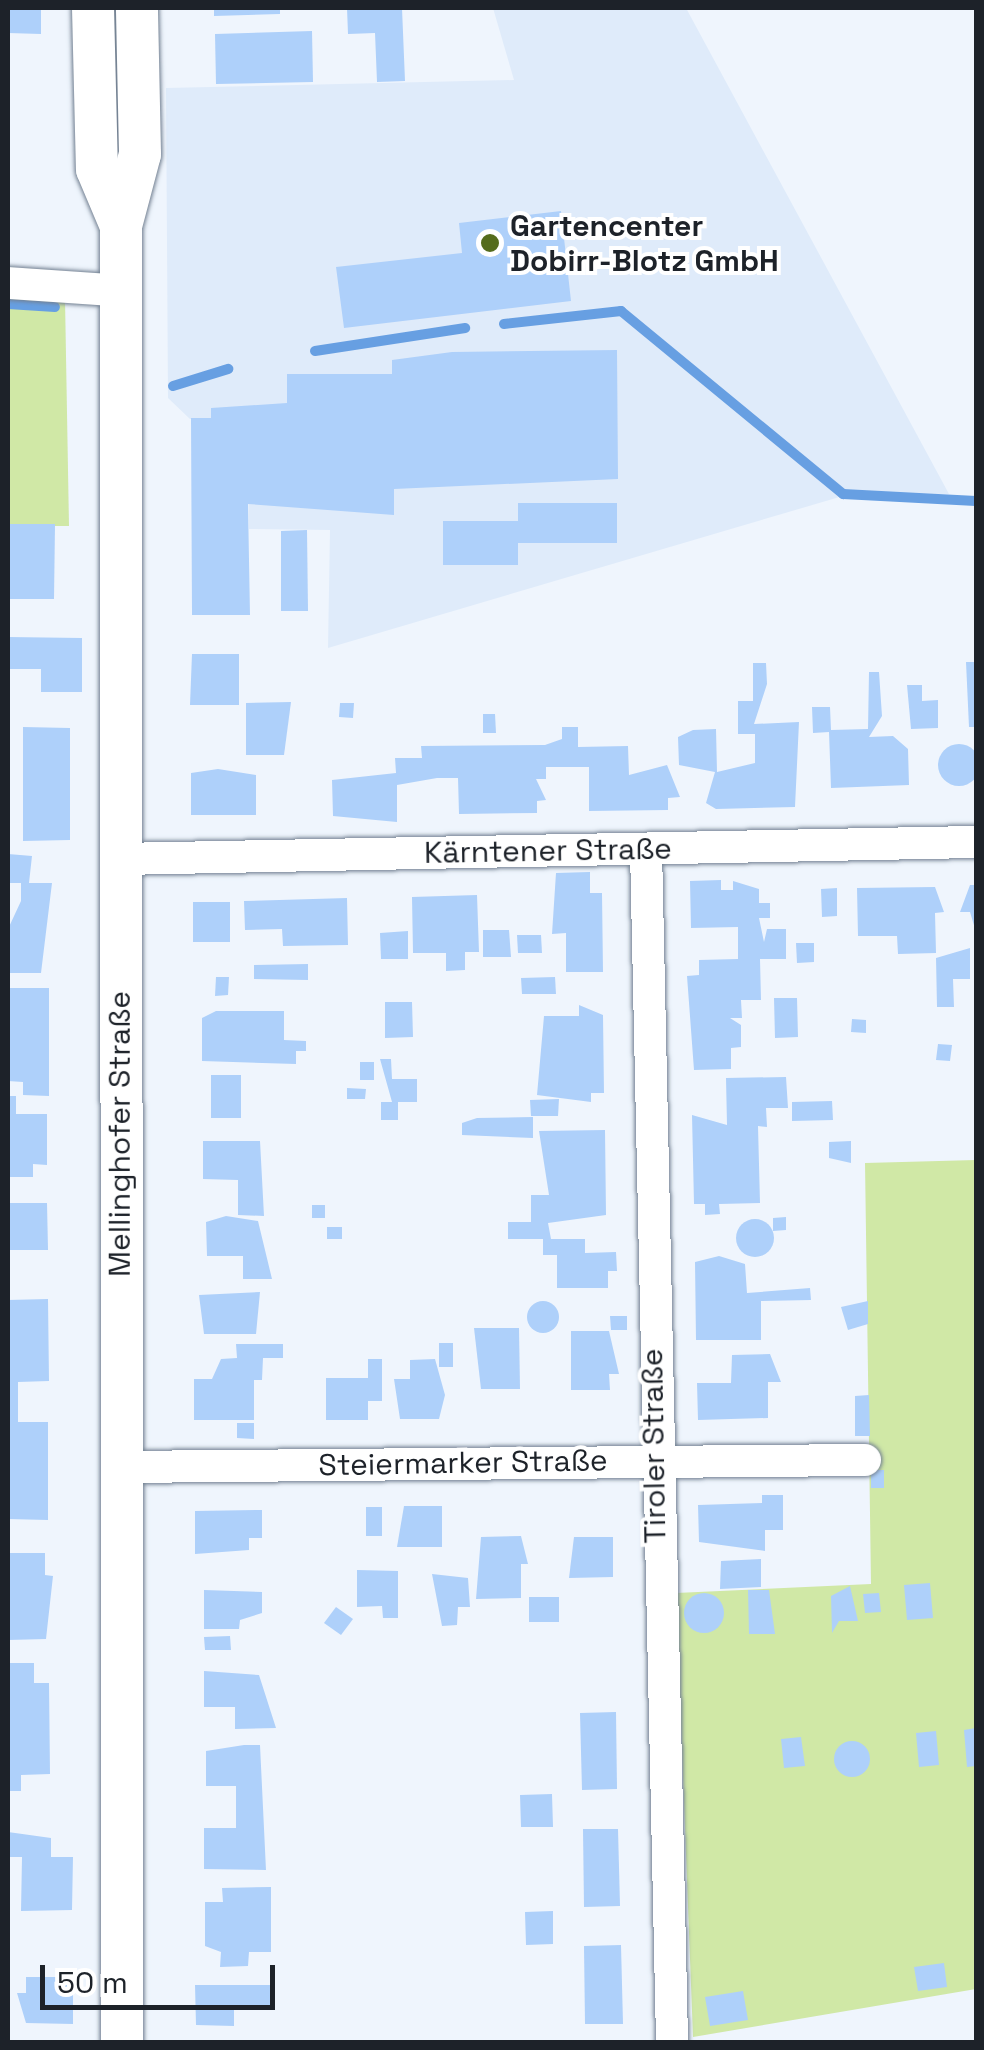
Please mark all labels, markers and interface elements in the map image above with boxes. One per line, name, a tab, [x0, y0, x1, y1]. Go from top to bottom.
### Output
place label: Gartencenter Dobirr-Blotz GmbH	[510, 208, 779, 278]
marker: Gartencenter Dobirr-Blotz GmbH	[479, 232, 501, 254]
street label: Kärntener Straße	[424, 831, 672, 871]
street label: Mellinghofer Straße	[102, 991, 138, 1277]
street label: Tiroler Straße	[634, 1348, 674, 1544]
street label: Steiermarker Straße	[318, 1442, 608, 1484]
scale bar	[45, 1945, 280, 2007]
text: 50 m	[57, 1963, 128, 2002]

